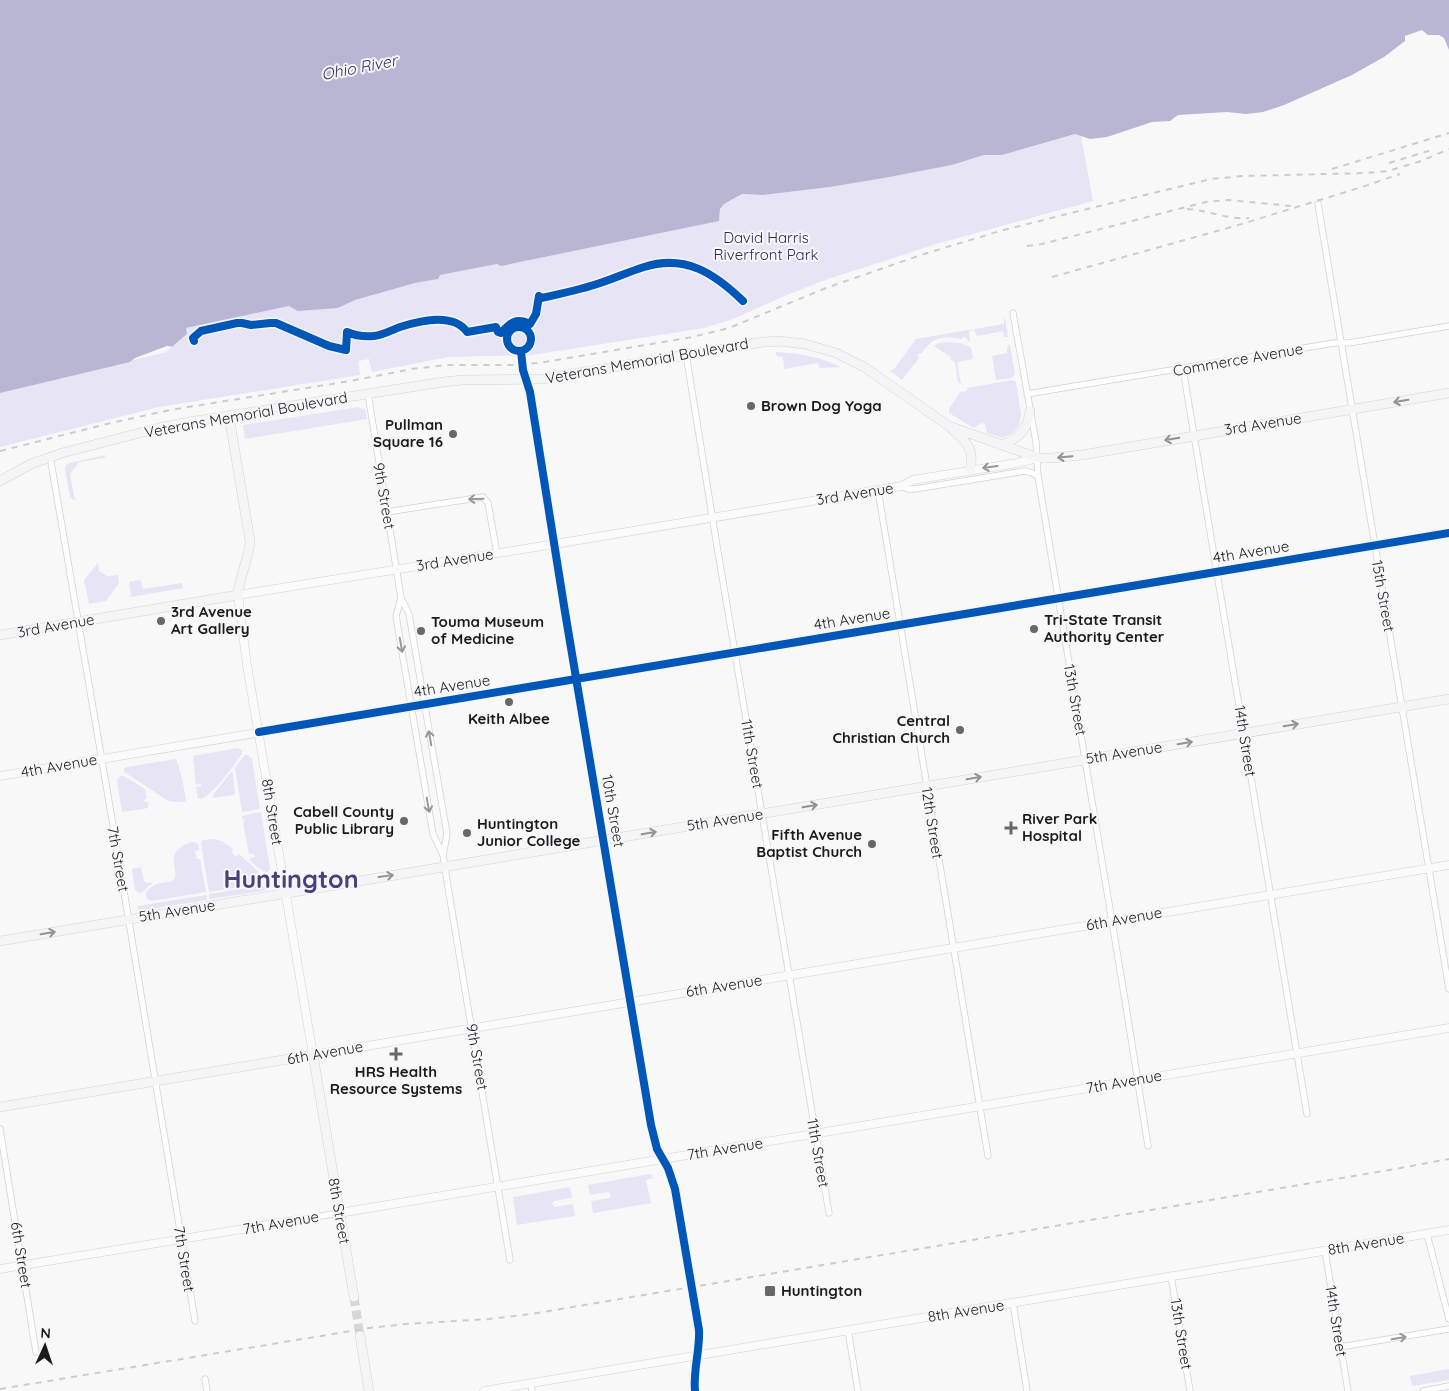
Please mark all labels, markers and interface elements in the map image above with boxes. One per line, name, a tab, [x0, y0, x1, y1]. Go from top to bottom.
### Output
water label: Ohio River	[320, 50, 400, 84]
park label: David Harris Riverfront Park	[714, 228, 818, 264]
street label: Veterans Memorial Boulevard	[544, 333, 750, 388]
street label: Commerce Avenue	[1171, 339, 1304, 380]
street label: Veterans Memorial Boulevard	[143, 387, 349, 442]
place label: Brown Dog Yoga	[761, 396, 882, 415]
one-way arrow	[1393, 396, 1409, 406]
marker: Brown Dog Yoga	[745, 400, 757, 412]
street label: 3rd Avenue	[1223, 408, 1303, 439]
place label: Pullman Square 16	[373, 415, 443, 451]
marker: Pullman Square 16	[447, 428, 459, 440]
one-way arrow	[1164, 435, 1180, 445]
one-way arrow	[1057, 452, 1073, 462]
street label: 9th Street	[369, 461, 400, 531]
one-way arrow	[982, 463, 998, 473]
street label: 3rd Avenue	[815, 478, 895, 509]
one-way arrow	[469, 494, 485, 503]
street label: 4th Avenue	[1211, 536, 1290, 567]
street label: 3rd Avenue	[415, 544, 495, 575]
street label: 15th Street	[1368, 559, 1399, 633]
place label: 3rd Avenue Art Gallery	[171, 602, 252, 638]
street label: 4th Avenue	[812, 603, 891, 634]
street label: 3rd Avenue	[16, 609, 96, 642]
place label: Tri-State Transit Authority Center	[1044, 610, 1165, 646]
place label: Touma Museum of Medicine	[431, 612, 544, 648]
marker: 3rd Avenue Art Gallery	[155, 615, 167, 627]
marker: Tri-State Transit Authority Center	[1028, 623, 1040, 635]
marker: Touma Museum of Medicine	[415, 625, 427, 637]
one-way arrow	[397, 637, 407, 653]
street label: 13th Street	[1060, 663, 1091, 737]
street label: 4th Avenue	[412, 670, 491, 701]
marker: Keith Albee	[503, 696, 515, 708]
street label: 14th Street	[1230, 704, 1261, 778]
place label: Keith Albee	[468, 709, 550, 728]
place label: Central Christian Church	[833, 711, 950, 747]
street label: 11th Street	[737, 718, 768, 790]
one-way arrow	[1283, 720, 1299, 730]
marker: Central Christian Church	[954, 724, 966, 736]
one-way arrow	[424, 730, 434, 746]
street label: 5th Avenue	[1084, 737, 1164, 768]
one-way arrow	[1177, 737, 1193, 747]
street label: 4th Avenue	[19, 749, 98, 782]
street label: 10th Street	[598, 773, 629, 849]
one-way arrow	[966, 773, 982, 783]
street label: 8th Street	[258, 777, 287, 846]
street label: 12th Street	[917, 786, 948, 860]
one-way arrow	[424, 797, 434, 813]
one-way arrow	[802, 800, 818, 810]
place label: Cabell County Public Library	[293, 802, 394, 838]
street label: 5th Avenue	[685, 804, 765, 835]
place label: River Park Hospital	[1022, 809, 1097, 845]
place label: Huntington Junior College	[477, 814, 580, 850]
marker: Cabell County Public Library	[398, 815, 410, 827]
marker: River Park Hospital	[1004, 821, 1018, 835]
street label: 7th Street	[103, 825, 134, 893]
place label: Fifth Avenue Baptist Church	[756, 825, 862, 861]
marker: Huntington Junior College	[461, 827, 473, 839]
one-way arrow	[641, 827, 657, 837]
marker: Fifth Avenue Baptist Church	[866, 838, 878, 850]
district label: Huntington	[223, 863, 359, 894]
one-way arrow	[377, 871, 393, 881]
street label: 5th Avenue	[137, 895, 217, 926]
street label: 6th Avenue	[1084, 902, 1164, 935]
one-way arrow	[40, 927, 56, 937]
street label: 6th Avenue	[684, 970, 763, 1001]
street label: 9th Street	[462, 1022, 493, 1092]
street label: 6th Avenue	[285, 1036, 365, 1069]
marker: HRS Health Resource Systems	[389, 1047, 403, 1061]
place label: HRS Health Resource Systems	[330, 1062, 462, 1098]
street label: 7th Avenue	[1084, 1065, 1163, 1098]
street label: 11th Street	[803, 1117, 834, 1189]
street label: 7th Avenue	[686, 1133, 764, 1164]
street label: 8th Street	[324, 1176, 355, 1245]
street label: 7th Avenue	[241, 1206, 320, 1239]
street label: 6th Street	[7, 1220, 36, 1289]
street label: 7th Street	[170, 1225, 199, 1293]
street label: 8th Avenue	[1326, 1228, 1405, 1259]
place label: Huntington	[781, 1281, 862, 1300]
marker: Huntington	[763, 1284, 777, 1298]
street label: 14th Street	[1321, 1284, 1352, 1358]
street label: 8th Avenue	[926, 1295, 1005, 1326]
street label: 13th Street	[1166, 1297, 1197, 1371]
north arrow	[20, 1321, 70, 1371]
text: N	[40, 1324, 51, 1342]
one-way arrow	[1390, 1332, 1406, 1342]

